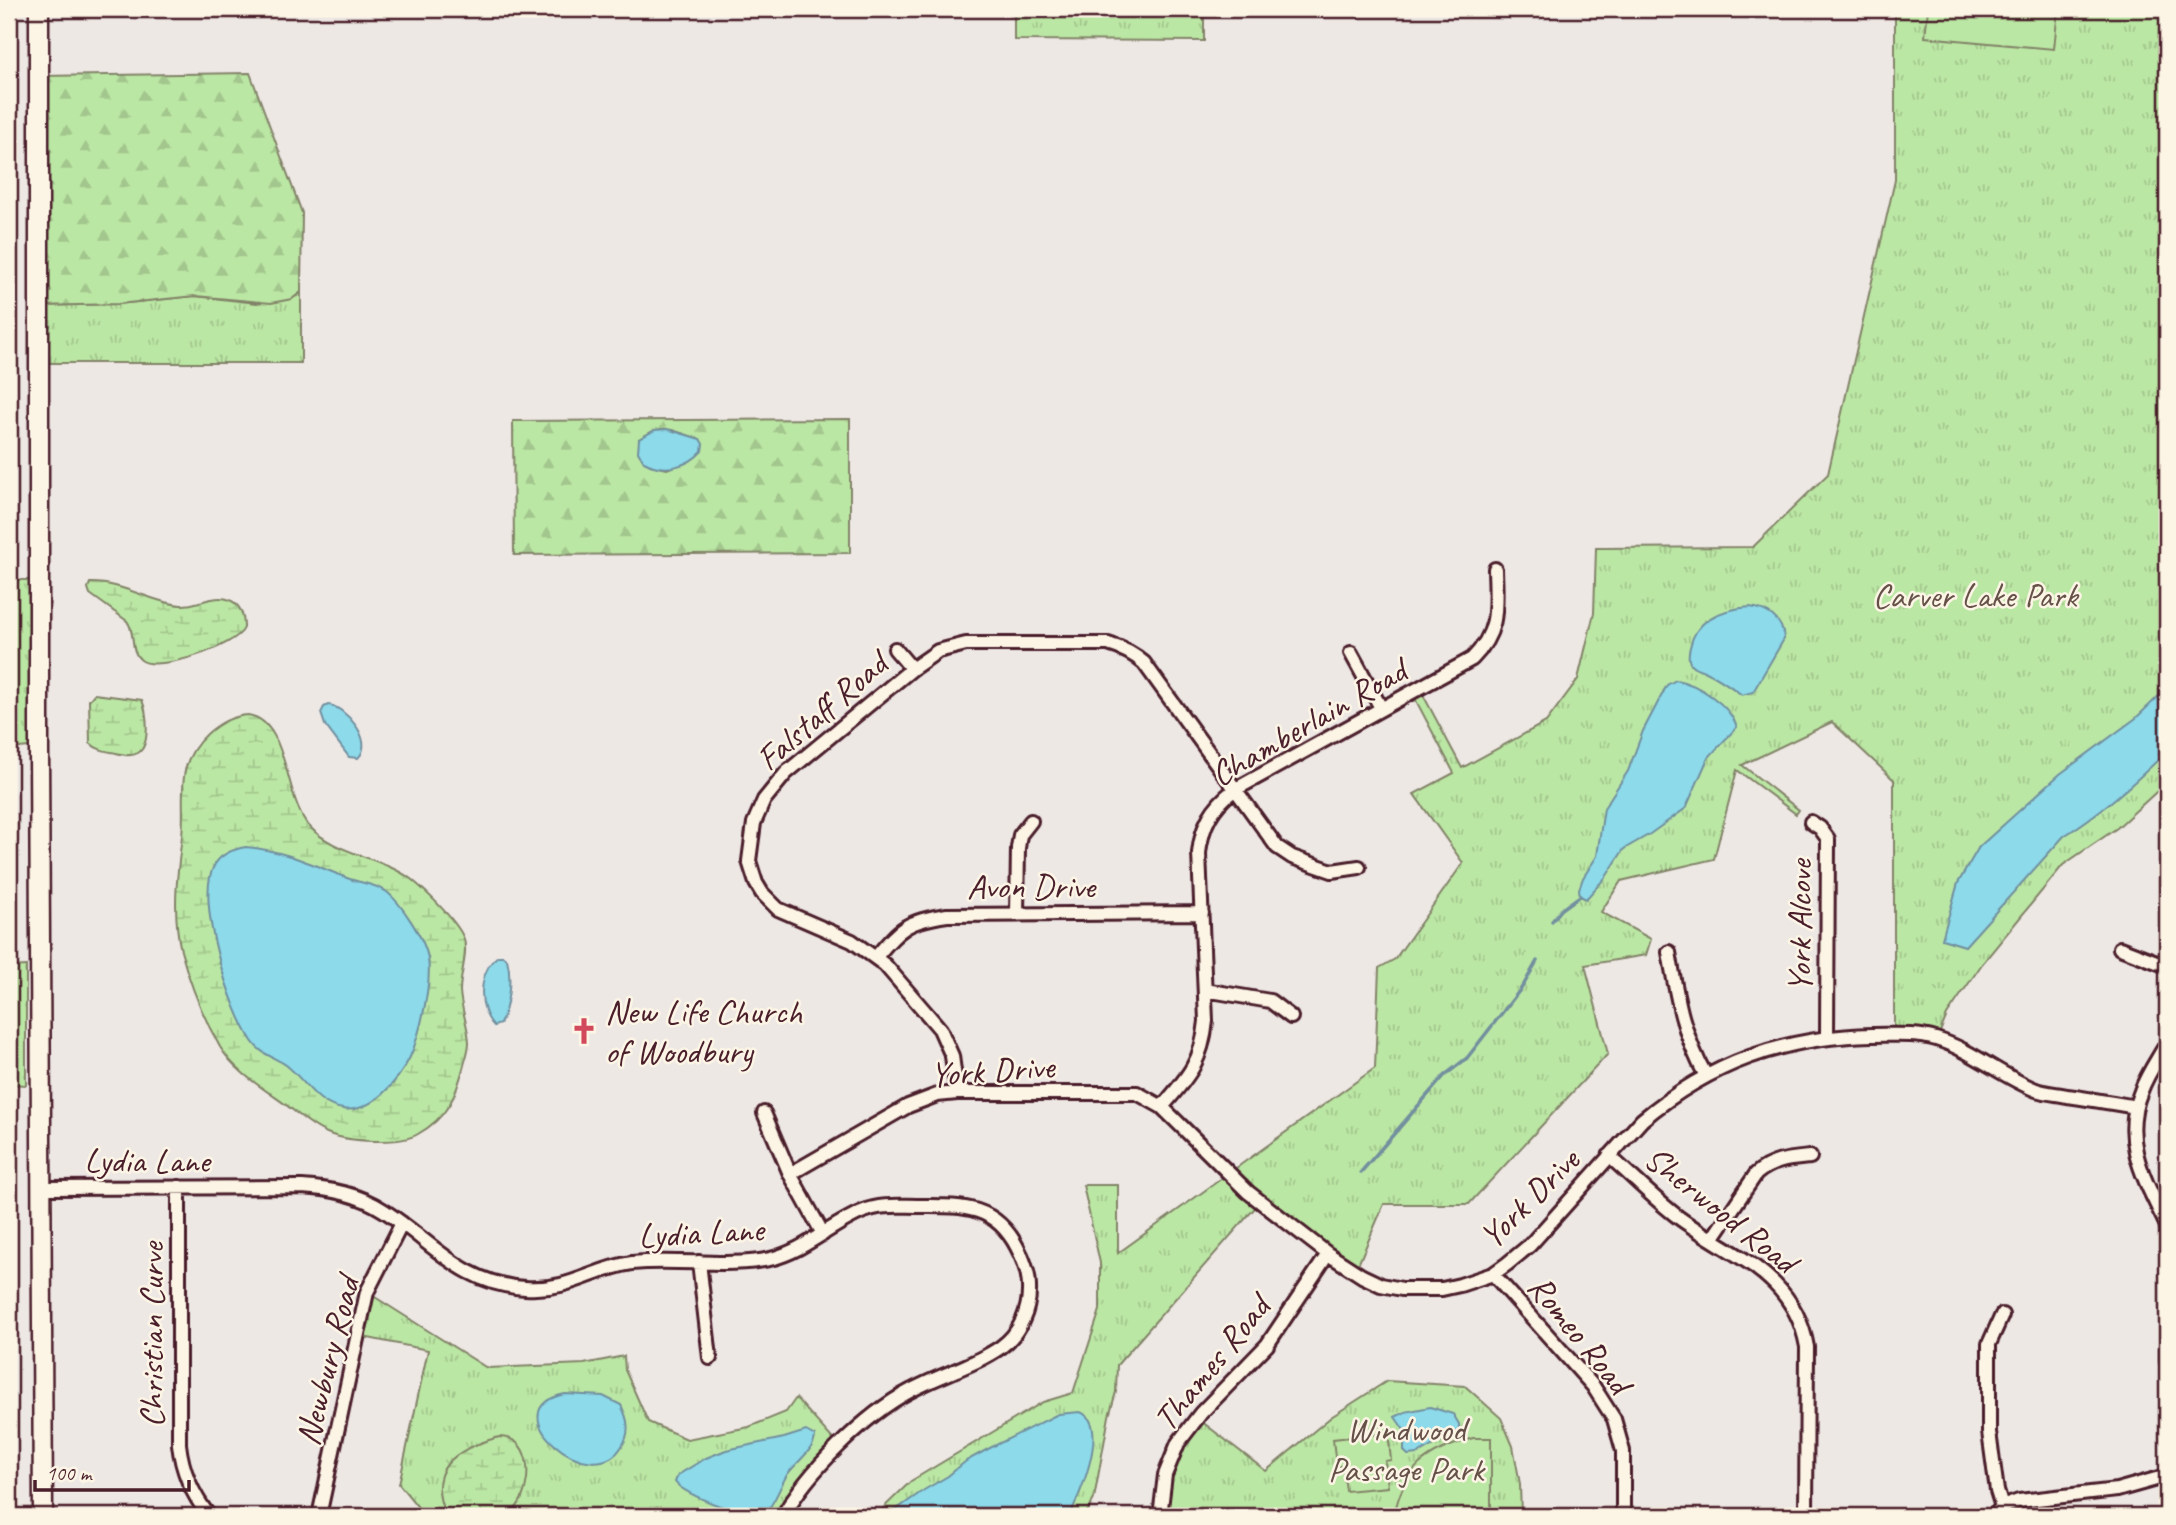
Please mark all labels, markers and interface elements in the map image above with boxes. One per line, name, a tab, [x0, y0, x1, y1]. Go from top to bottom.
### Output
park label: Carver Lake Park	[1873, 573, 2079, 618]
street label: Falstaff Road	[746, 639, 900, 781]
street label: Chamberlain Road	[1202, 646, 1419, 797]
street label: York Alcove	[1777, 857, 1822, 992]
street label: Avon Drive	[967, 864, 1098, 909]
place label: New Life Church of Woodbury	[605, 989, 803, 1074]
church icon: New Life Church of Woodbury	[569, 1016, 599, 1046]
street label: York Drive	[929, 1044, 1058, 1097]
street label: Sherwood Road	[1635, 1136, 1810, 1286]
street label: York Drive	[1470, 1137, 1591, 1258]
street label: Lydia Lane	[84, 1138, 212, 1183]
street label: Lydia Lane	[637, 1207, 767, 1258]
street label: Christian Curve	[129, 1240, 174, 1428]
street label: Romeo Road	[1518, 1266, 1645, 1407]
street label: Newbury Road	[285, 1267, 371, 1450]
street label: Thames Road	[1143, 1282, 1283, 1440]
park label: Windwood Passage Park	[1328, 1407, 1486, 1492]
scale bar	[35, 1448, 189, 1492]
text: 100 m	[46, 1460, 93, 1486]

